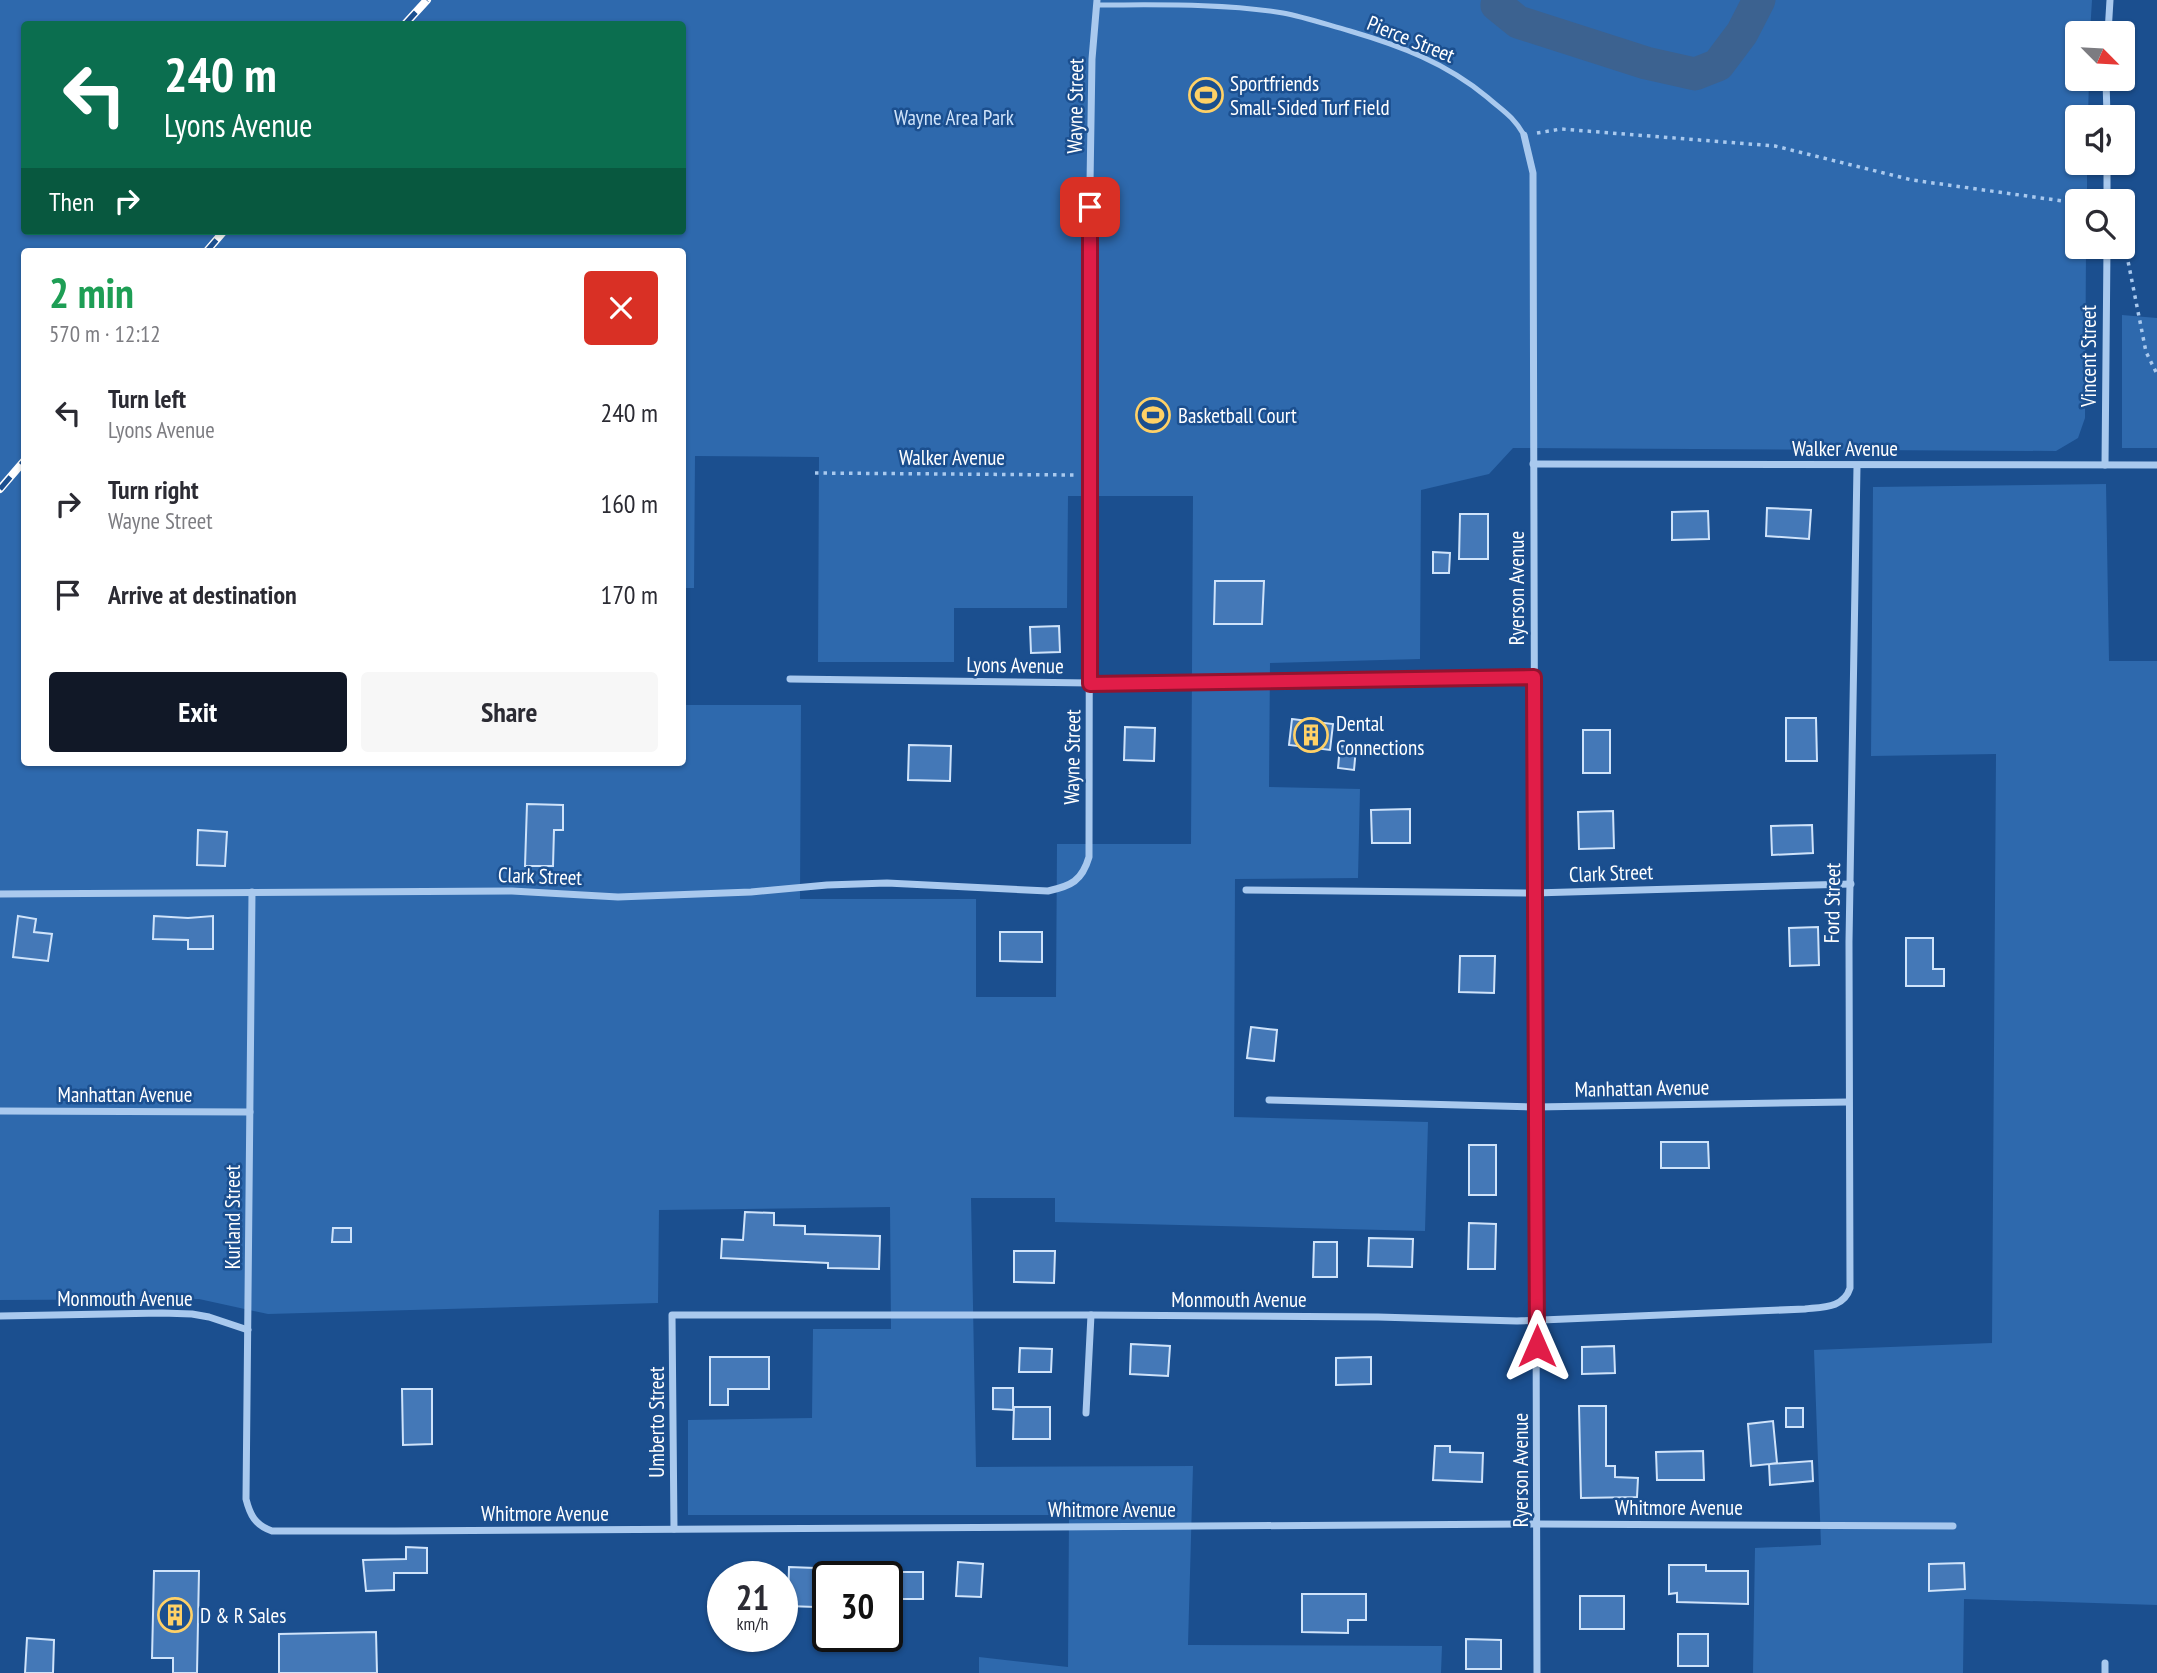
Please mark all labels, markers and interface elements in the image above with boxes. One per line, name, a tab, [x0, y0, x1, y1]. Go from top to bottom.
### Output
street label: Pierce Street	[1363, 9, 1459, 69]
north arrow	[2065, 21, 2135, 91]
map controls	[2065, 21, 2135, 259]
text: 240 m	[164, 42, 277, 106]
icon: left	[49, 49, 140, 140]
street label: Wayne Street	[1061, 58, 1089, 154]
place label: Sportfriends Small-Sided Turf Field	[1230, 70, 1389, 121]
sports icon: Sportfriends Small-Sided Turf Field	[1187, 76, 1225, 114]
text: Lyons Avenue	[164, 104, 312, 146]
park label: Wayne Area Park	[894, 104, 1014, 131]
button: sound	[2065, 105, 2135, 175]
pin	[1060, 177, 1120, 237]
icon: right	[108, 182, 146, 220]
text: Then	[49, 185, 94, 218]
icon: arrive	[1071, 188, 1109, 226]
button: search	[2065, 189, 2135, 259]
text: 2 min	[49, 265, 134, 320]
button: close	[584, 271, 658, 345]
street label: Vincent Street	[2075, 305, 2102, 408]
text: 570 m · 12:12	[49, 319, 161, 348]
text: Turn left	[108, 382, 186, 415]
icon: left	[49, 394, 87, 432]
text: 240 m	[600, 396, 658, 429]
sports icon: Basketball Court	[1134, 396, 1172, 434]
place label: Basketball Court	[1178, 402, 1297, 429]
text: Lyons Avenue	[108, 415, 215, 444]
street label: Walker Avenue	[1792, 435, 1898, 462]
street label: Walker Avenue	[899, 444, 1005, 471]
text: Turn right	[108, 473, 199, 506]
icon: right	[49, 485, 87, 523]
text: 160 m	[600, 487, 658, 520]
text: Wayne Street	[108, 506, 213, 535]
street label: Ryerson Avenue	[1503, 531, 1530, 645]
icon: arrive	[49, 576, 87, 614]
text: Arrive at destination	[108, 578, 297, 611]
text: 170 m	[600, 578, 658, 611]
street label: Lyons Avenue	[966, 651, 1064, 679]
button: Exit	[49, 672, 347, 752]
button: Share	[361, 672, 658, 752]
street label: Wayne Street	[1058, 709, 1086, 805]
place label: Dental Connections	[1336, 710, 1424, 761]
building icon: Dental Connections	[1292, 716, 1330, 754]
street label: Clark Street	[1568, 858, 1654, 888]
street label: Clark Street	[497, 861, 583, 891]
street label: Ford Street	[1818, 862, 1846, 943]
street label: Manhattan Avenue	[1574, 1073, 1710, 1103]
street label: Manhattan Avenue	[58, 1081, 192, 1108]
street label: Kurland Street	[219, 1165, 246, 1269]
street label: Monmouth Avenue	[57, 1285, 193, 1312]
street label: Monmouth Avenue	[1171, 1286, 1307, 1313]
position arrow	[1500, 1309, 1574, 1383]
street label: Umberto Street	[643, 1366, 670, 1478]
street label: Ryerson Avenue	[1507, 1413, 1534, 1527]
street label: Whitmore Avenue	[1615, 1494, 1743, 1521]
street label: Whitmore Avenue	[1048, 1496, 1176, 1523]
street label: Whitmore Avenue	[481, 1500, 609, 1527]
speed limit sign: 30	[812, 1561, 903, 1652]
text: 21	[736, 1574, 769, 1620]
building icon: D & R Sales	[156, 1596, 194, 1634]
place label: D & R Sales	[200, 1602, 286, 1629]
text: km/h	[737, 1612, 768, 1635]

